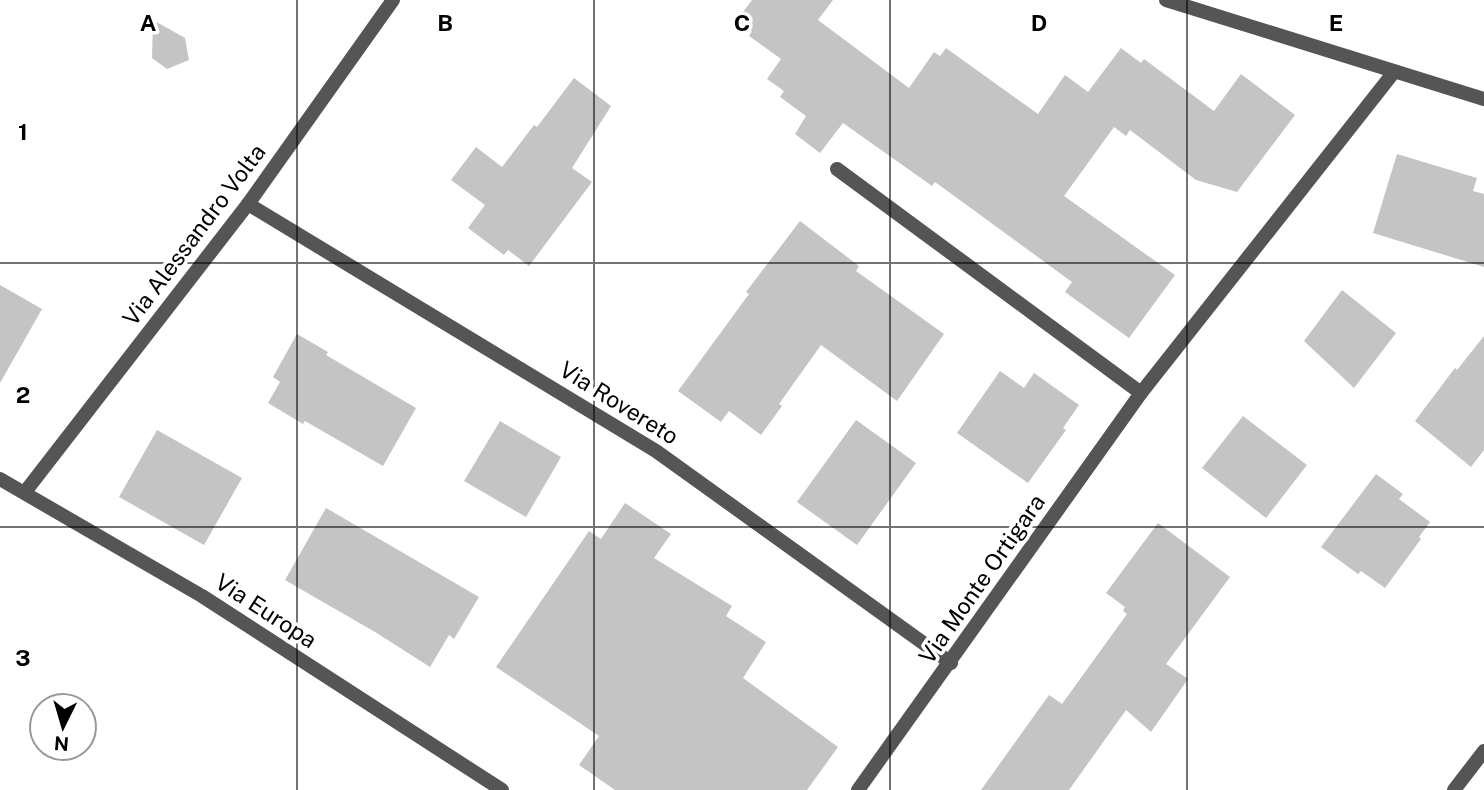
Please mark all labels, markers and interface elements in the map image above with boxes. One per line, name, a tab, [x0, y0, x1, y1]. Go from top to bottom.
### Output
text: A	[140, 9, 157, 36]
text: B	[437, 9, 453, 36]
text: C	[734, 9, 750, 36]
text: D	[1031, 9, 1047, 36]
text: E	[1329, 9, 1343, 36]
text: 1	[18, 118, 28, 145]
street label: Via Alessandro Volta	[117, 139, 271, 331]
street label: Via Rovereto	[555, 355, 684, 450]
text: 2	[16, 381, 30, 408]
street label: Via Monte Ortigara	[913, 489, 1050, 669]
street label: Via Europa	[211, 568, 322, 653]
text: 3	[15, 644, 31, 671]
north arrow	[28, 692, 98, 762]
text: N	[53, 732, 70, 756]

